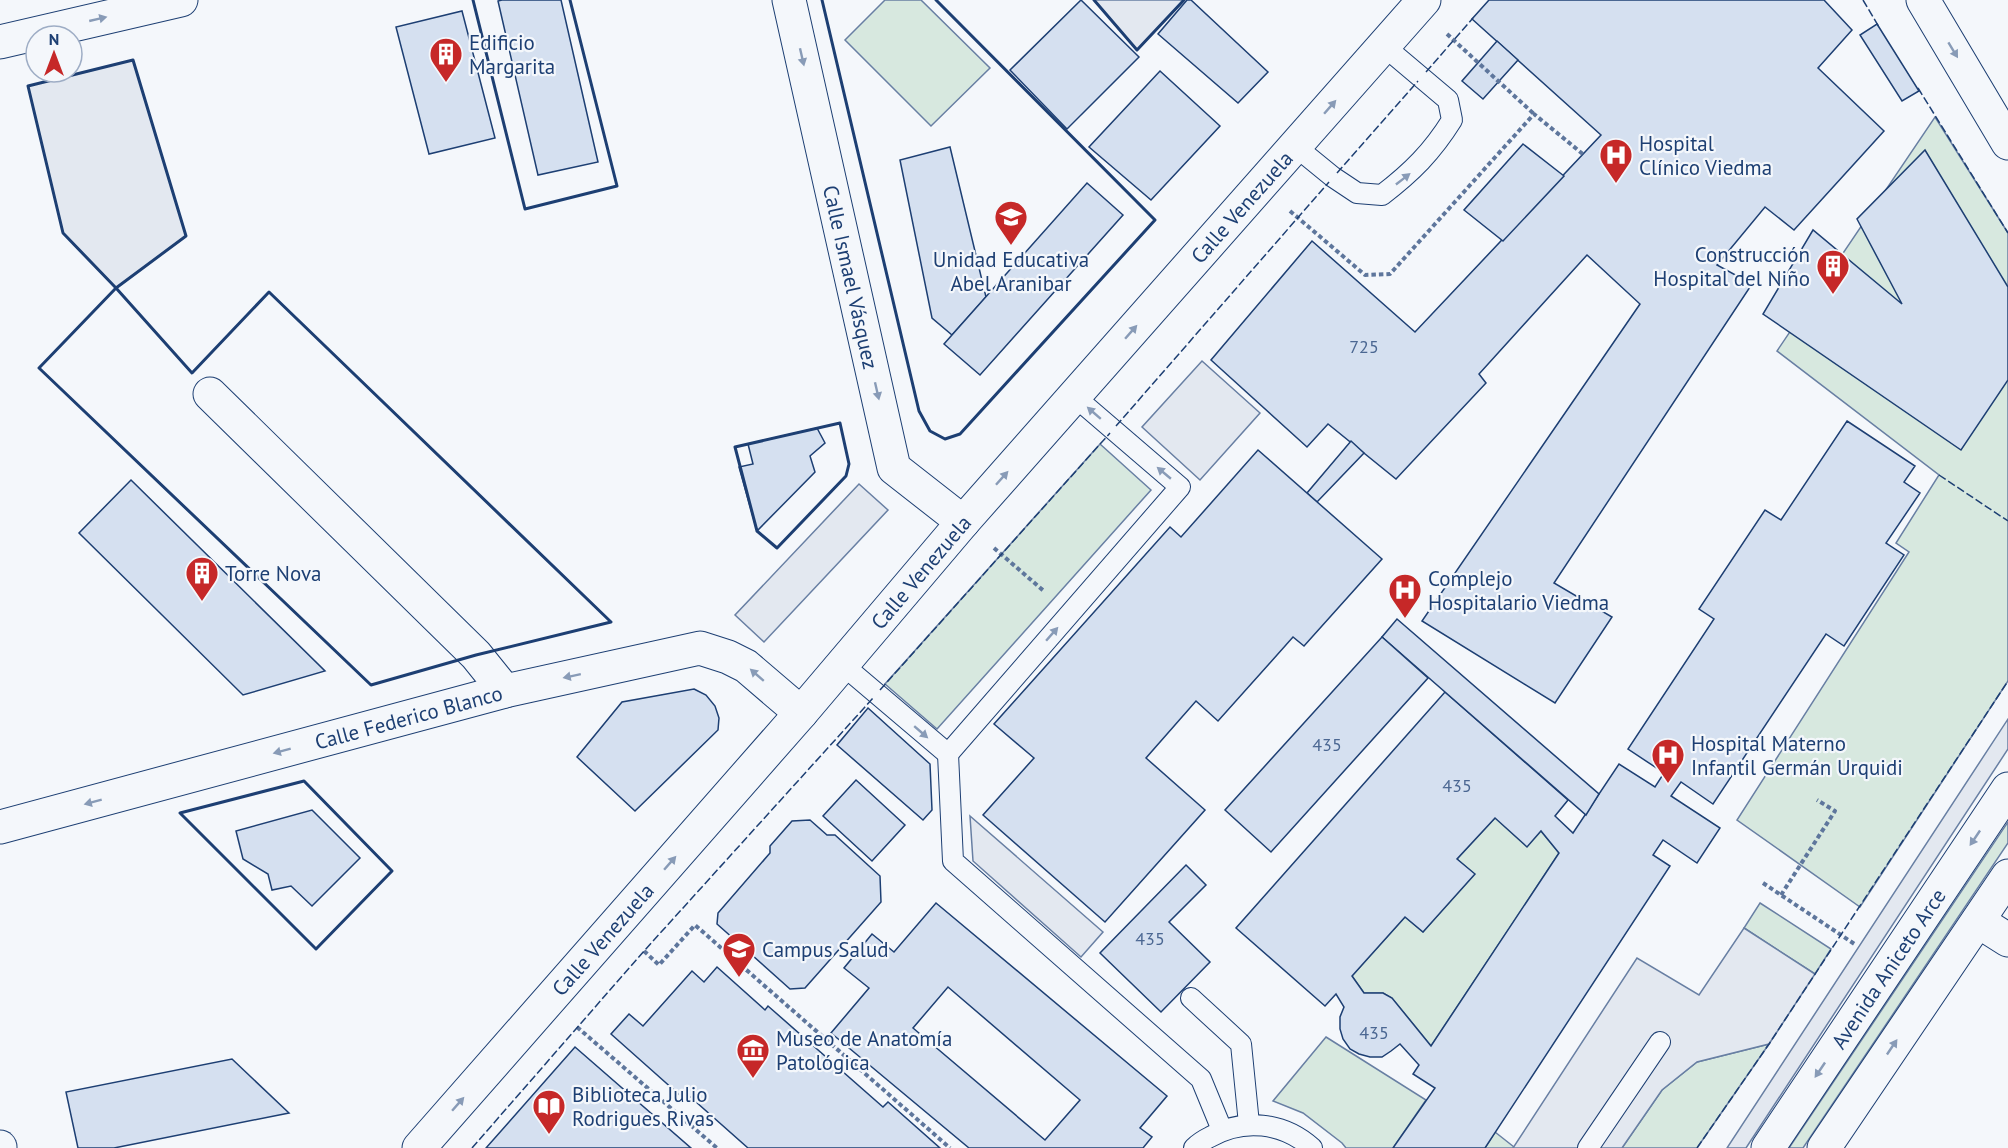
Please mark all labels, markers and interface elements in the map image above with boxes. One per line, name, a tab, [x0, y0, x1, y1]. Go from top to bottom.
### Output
one-way arrow	[89, 14, 107, 24]
north arrow	[24, 24, 84, 84]
text: N	[49, 29, 59, 49]
place label: Edificio Margarita	[469, 29, 555, 80]
building icon: Edificio Margarita	[428, 36, 464, 83]
one-way arrow	[1948, 42, 1958, 59]
one-way arrow	[798, 48, 807, 67]
one-way arrow	[1323, 100, 1336, 115]
place label: Hospital Clínico Viedma	[1639, 130, 1772, 181]
hospital icon: Hospital Clínico Viedma	[1598, 137, 1634, 184]
street label: Calle Venezuela	[1185, 145, 1298, 269]
one-way arrow	[1394, 173, 1410, 185]
street label: Calle Ismael Vásquez	[817, 183, 885, 372]
school or university icon: Unidad Educativa Abel Aranibar	[993, 199, 1029, 246]
place label: Construcción Hospital del Niño	[1653, 241, 1810, 292]
place label: Unidad Educativa Abel Aranibar	[933, 246, 1089, 297]
building icon: Construcción Hospital del Niño	[1815, 248, 1851, 295]
one-way arrow	[1124, 325, 1137, 340]
house number: 725	[1349, 335, 1379, 358]
one-way arrow	[872, 382, 882, 400]
one-way arrow	[1087, 407, 1102, 420]
one-way arrow	[1157, 467, 1172, 480]
one-way arrow	[995, 471, 1008, 486]
street label: Calle Venezuela	[865, 509, 977, 634]
building icon: Torre Nova	[184, 555, 220, 602]
place label: Torre Nova	[225, 560, 321, 587]
place label: Complejo Hospitalario Viedma	[1428, 565, 1609, 616]
hospital icon: Complejo Hospitalario Viedma	[1387, 572, 1423, 619]
one-way arrow	[1045, 627, 1058, 642]
one-way arrow	[750, 669, 765, 682]
one-way arrow	[562, 672, 581, 681]
street label: Calle Federico Blanco	[312, 679, 505, 755]
one-way arrow	[913, 725, 929, 738]
place label: Hospital Materno Infantil Germán Urquidi	[1691, 730, 1903, 781]
house number: 435	[1312, 733, 1342, 756]
hospital icon: Hospital Materno Infantil Germán Urquidi	[1650, 737, 1686, 784]
one-way arrow	[272, 747, 290, 756]
house number: 435	[1442, 774, 1472, 797]
one-way arrow	[84, 797, 102, 807]
one-way arrow	[1970, 829, 1981, 846]
one-way arrow	[663, 856, 676, 871]
street label: Calle Venezuela	[546, 877, 659, 1001]
street label: Avenida Aniceto Arce	[1825, 883, 1951, 1054]
house number: 435	[1135, 927, 1165, 950]
school or university icon: Campus Salud	[721, 931, 757, 978]
place label: Campus Salud	[762, 936, 889, 963]
house number: 435	[1359, 1021, 1389, 1044]
place label: Museo de Anatomía Patológica	[776, 1025, 952, 1076]
museum icon: Museo de Anatomía Patológica	[735, 1032, 771, 1079]
one-way arrow	[1886, 1040, 1898, 1056]
one-way arrow	[1815, 1061, 1826, 1078]
place label: Biblioteca Julio Rodrigues Rivas	[572, 1081, 714, 1132]
library icon: Biblioteca Julio Rodrigues Rivas	[531, 1088, 567, 1135]
one-way arrow	[451, 1097, 464, 1112]

